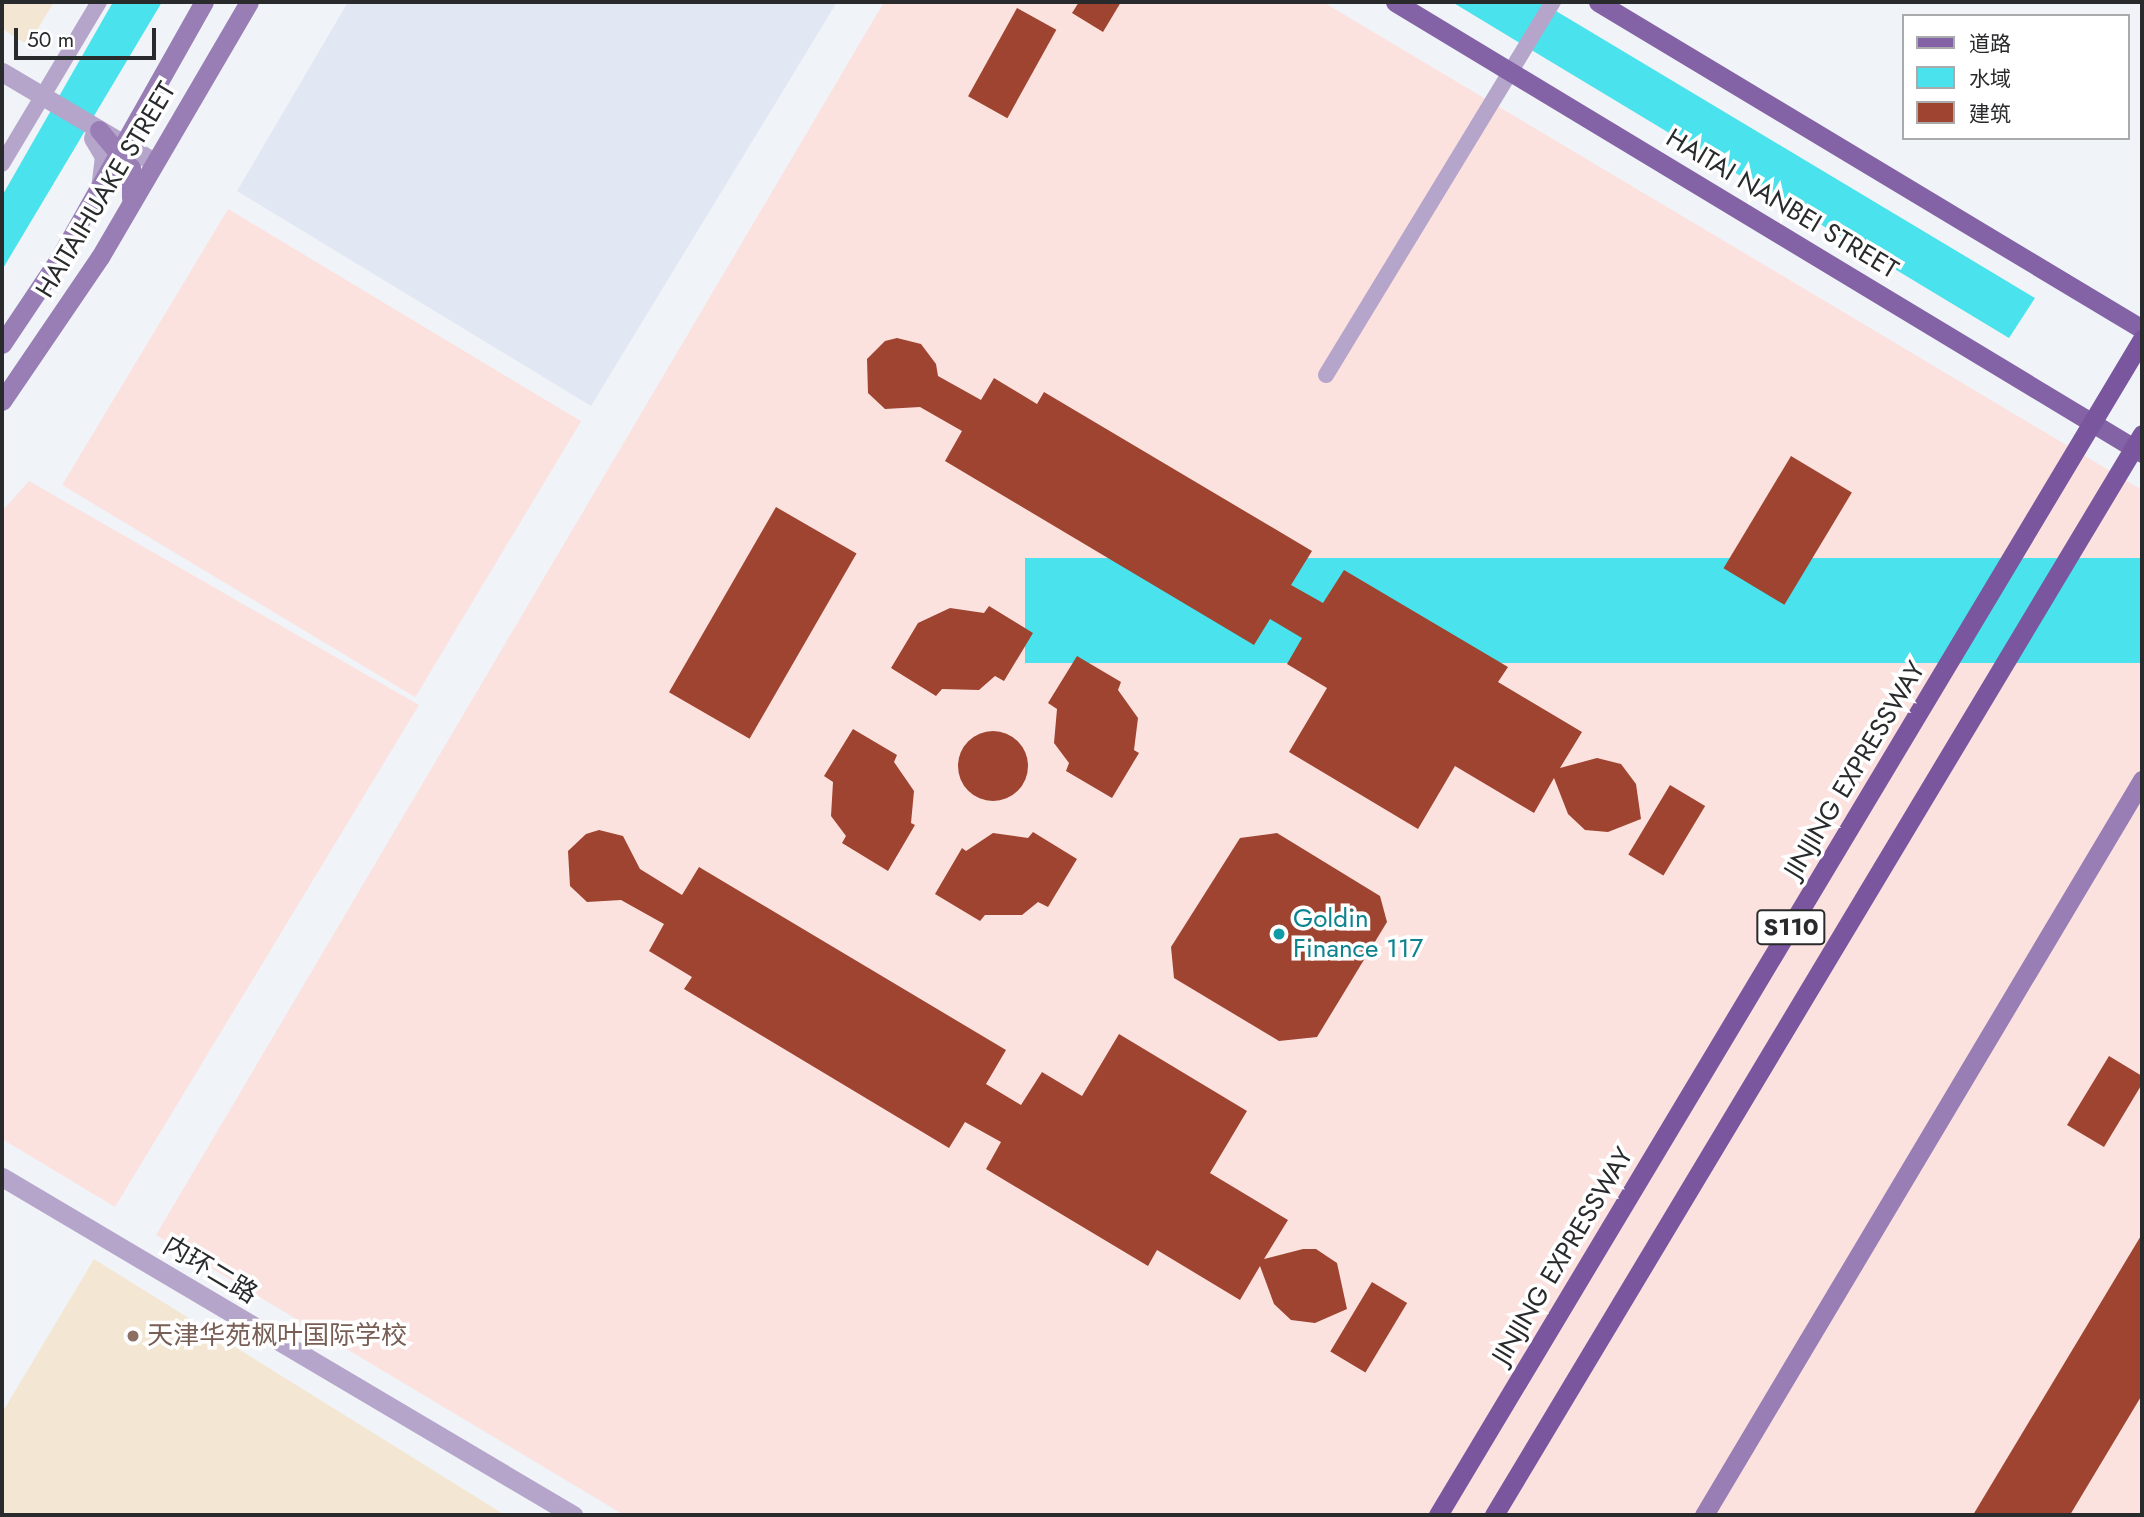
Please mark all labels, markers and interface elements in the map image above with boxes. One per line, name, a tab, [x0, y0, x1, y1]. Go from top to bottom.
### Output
scale bar	[18, 14, 159, 58]
legend	[1902, 14, 2130, 140]
text: 50 m	[27, 25, 74, 55]
text: 道路	[1969, 29, 2011, 59]
text: 水域	[1969, 64, 2011, 94]
street label: HAITAIHUAKE STREET	[29, 77, 183, 303]
text: 建筑	[1969, 99, 2011, 129]
street label: HAITAI NANBEI STREET	[1660, 122, 1904, 286]
street label: JINJING EXPRESSWAY	[1778, 656, 1932, 884]
place label: Goldin Finance 117	[1293, 903, 1423, 964]
road number: S110	[1756, 906, 1826, 947]
marker: Goldin Finance 117	[1271, 926, 1287, 942]
street label: JINJING EXPRESSWAY	[1486, 1142, 1640, 1370]
street label: 内环二路	[157, 1230, 263, 1310]
place label: 天津华苑枫叶国际学校	[147, 1320, 407, 1352]
marker: 天津华苑枫叶国际学校	[125, 1328, 141, 1344]

